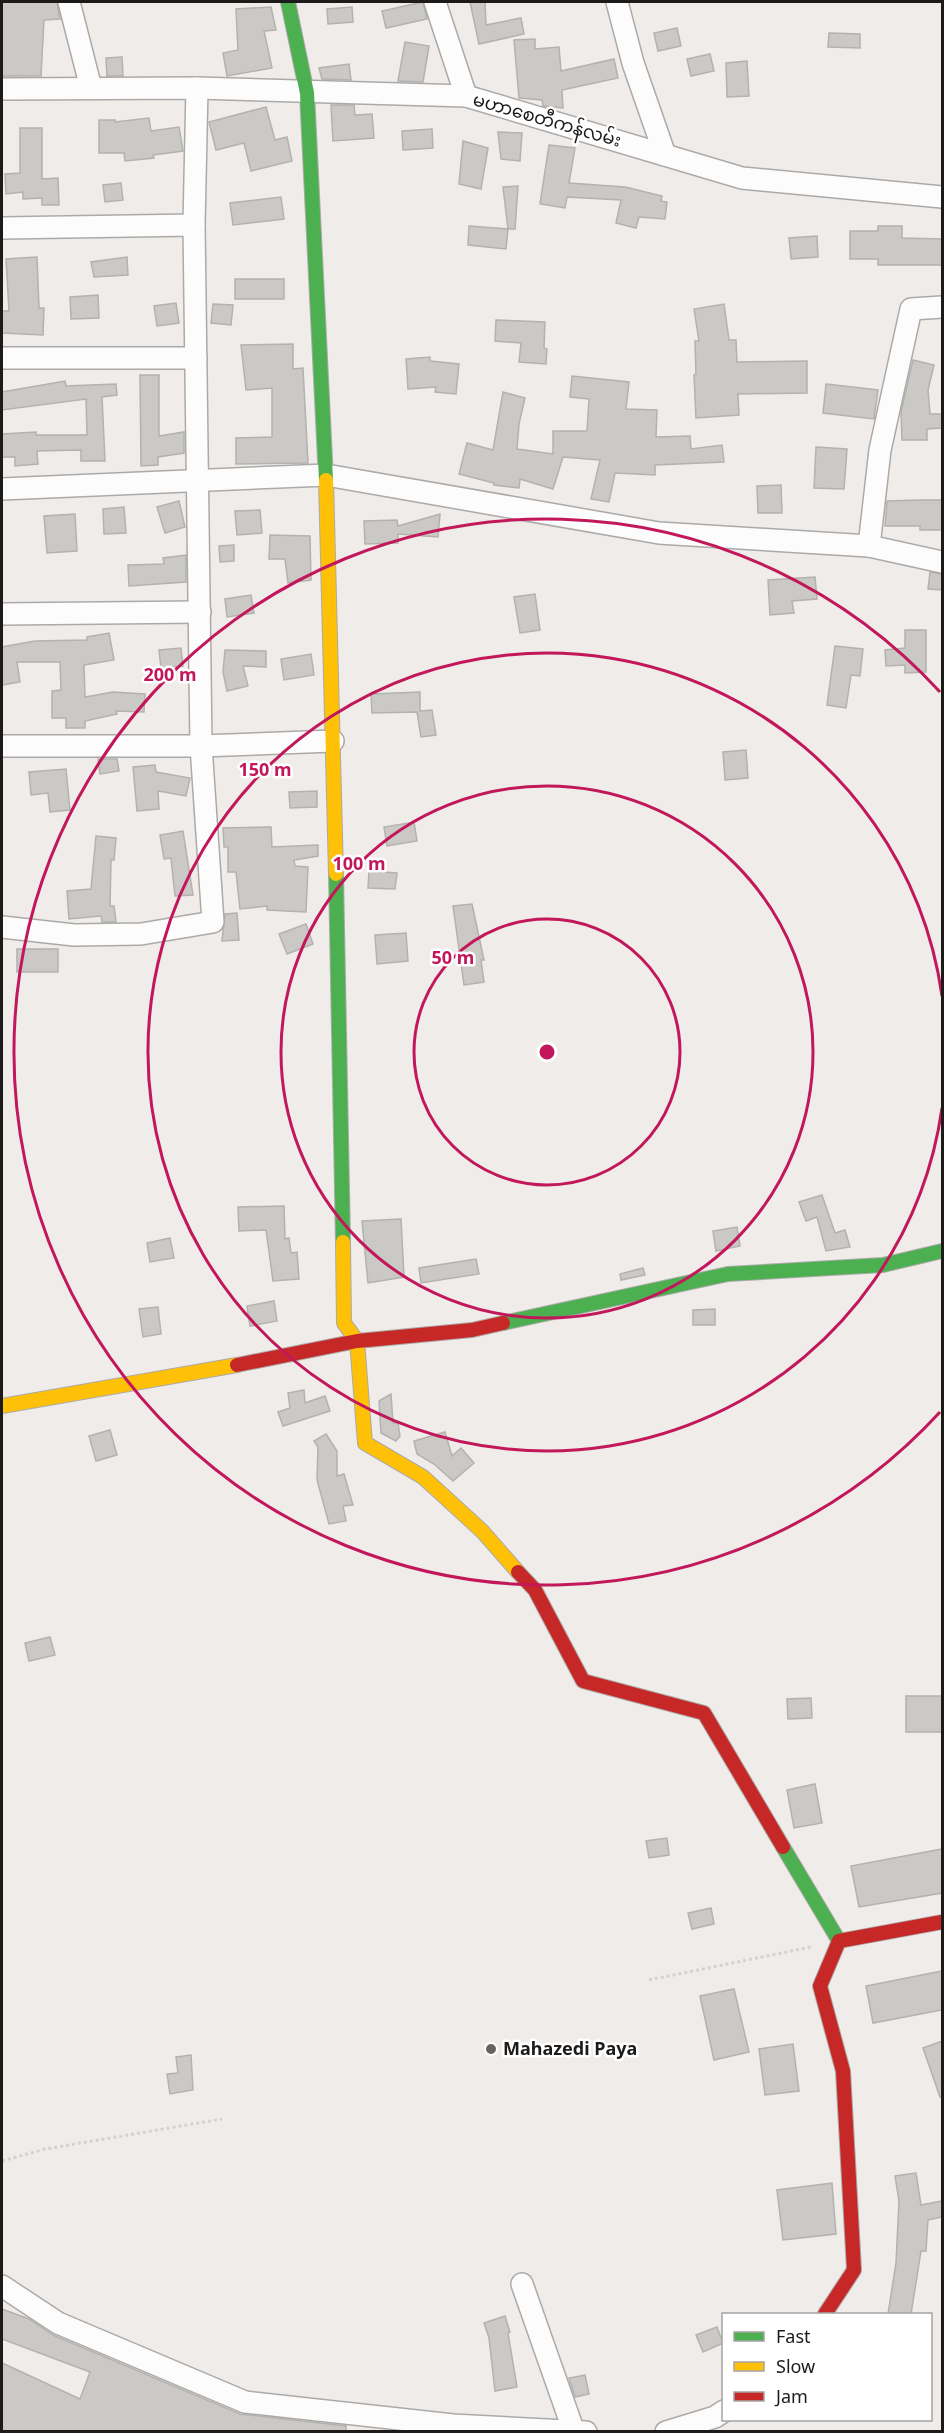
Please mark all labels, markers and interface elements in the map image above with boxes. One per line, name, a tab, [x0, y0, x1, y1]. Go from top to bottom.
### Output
street label: မဟာစေတီကန်လမ်း	[469, 85, 625, 156]
text: 200 m	[143, 662, 197, 686]
text: 150 m	[238, 757, 292, 781]
text: 100 m	[332, 851, 386, 875]
text: 50 m	[432, 945, 474, 969]
centre of rings	[537, 1042, 557, 1062]
place label: Mahazedi Paya	[503, 2036, 637, 2060]
marker: Mahazedi Paya	[484, 2042, 498, 2056]
legend	[722, 2313, 932, 2421]
text: Fast	[776, 2324, 811, 2348]
text: Slow	[776, 2354, 815, 2378]
text: Jam	[774, 2384, 808, 2408]

